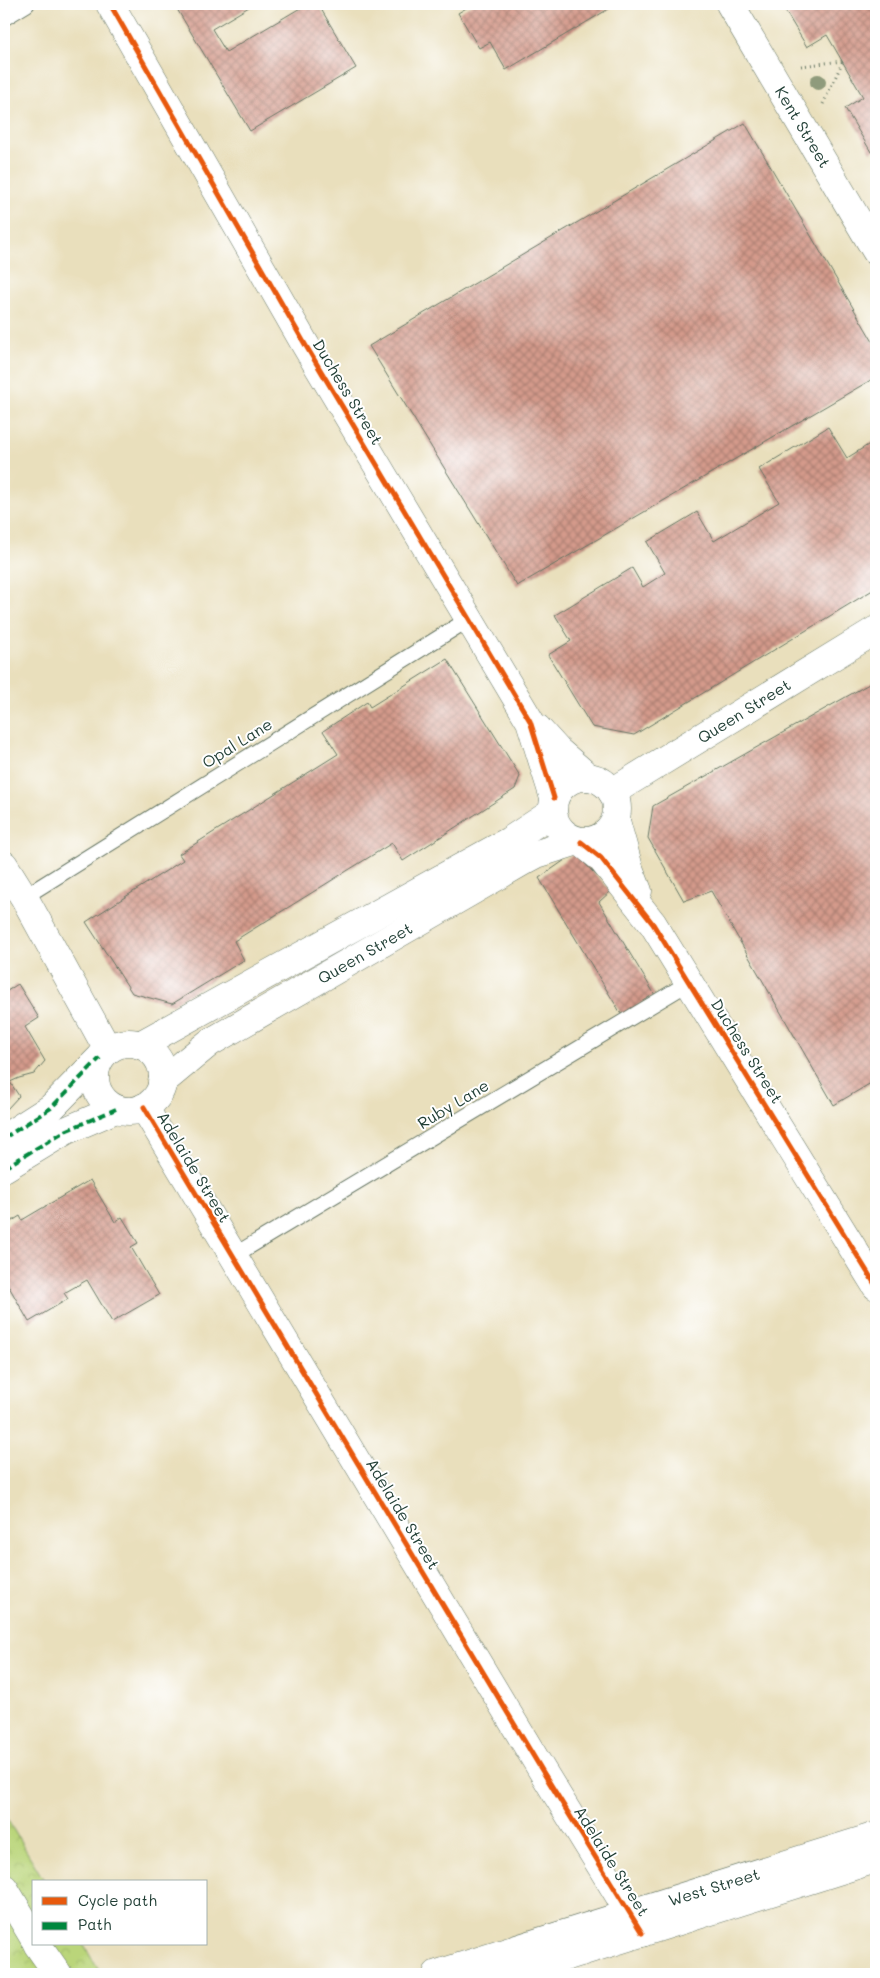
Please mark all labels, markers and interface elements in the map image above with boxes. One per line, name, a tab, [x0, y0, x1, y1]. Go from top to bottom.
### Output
street label: Kent Street	[771, 82, 836, 171]
street label: Duchess Street	[309, 335, 388, 448]
street label: Queen Street	[693, 674, 794, 748]
street label: Opal Lane	[198, 713, 276, 772]
street label: Queen Street	[314, 917, 416, 988]
street label: Duchess Street	[707, 994, 788, 1107]
street label: Ruby Lane	[413, 1074, 492, 1133]
street label: Adelaide Street	[153, 1107, 236, 1226]
street label: Adelaide Street	[362, 1454, 445, 1573]
street label: Adelaide Street	[570, 1802, 655, 1920]
street label: West Street	[665, 1863, 762, 1910]
legend	[32, 1880, 208, 1946]
text: Cycle path	[78, 1890, 157, 1910]
text: Path	[78, 1914, 112, 1934]

